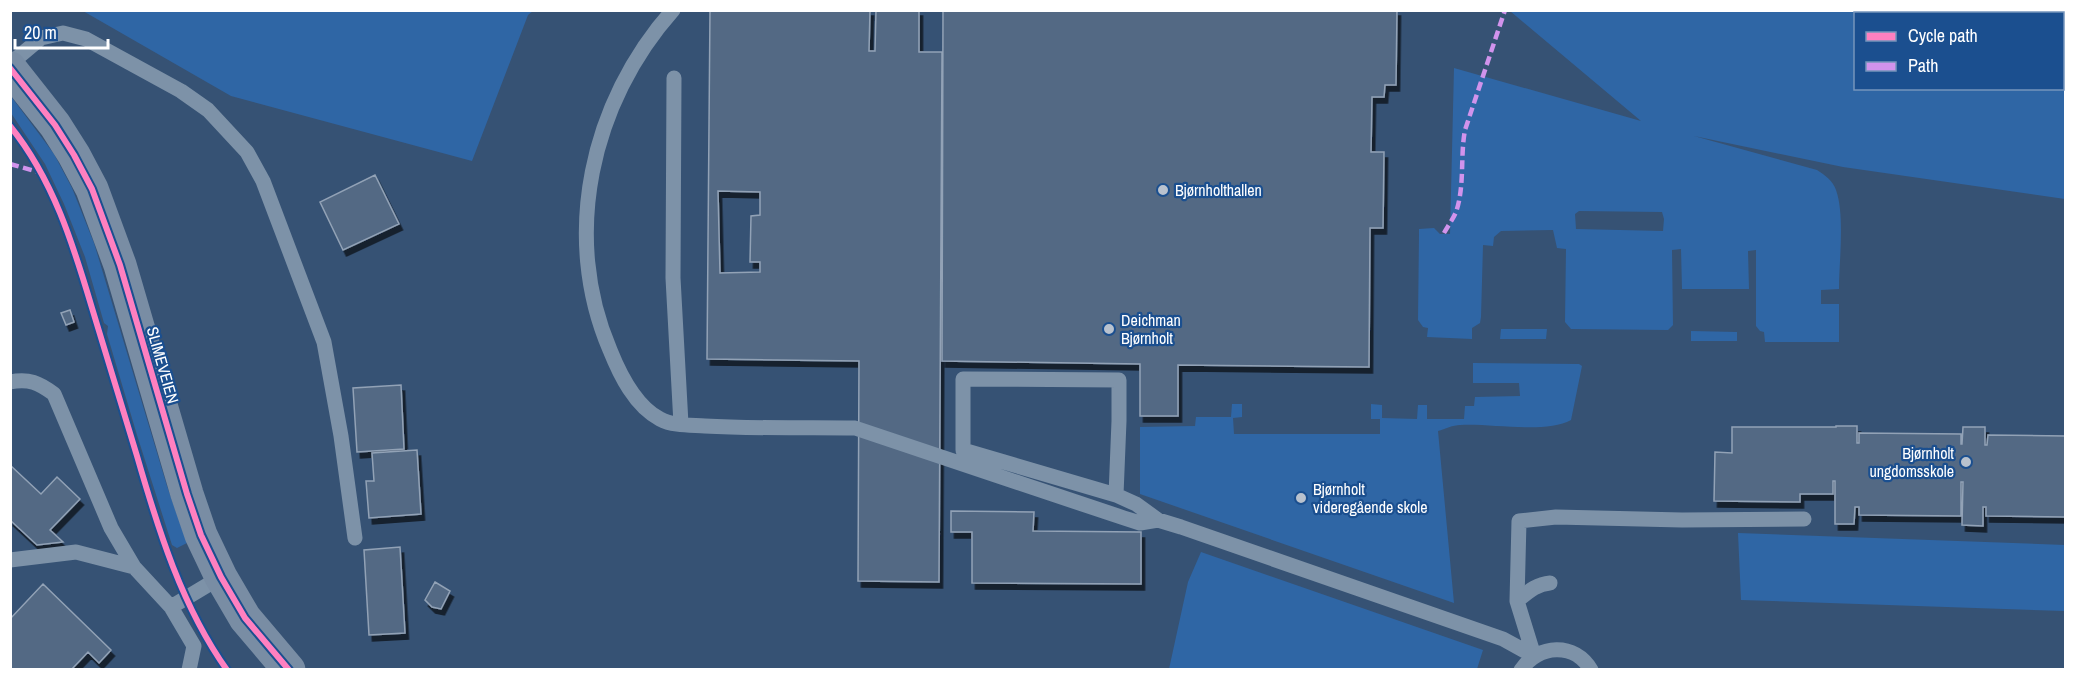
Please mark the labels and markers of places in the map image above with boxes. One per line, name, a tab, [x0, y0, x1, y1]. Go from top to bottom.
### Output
place label: Bjørnholthallen	[1175, 179, 1262, 201]
marker: Bjørnholthallen	[1156, 183, 1170, 197]
place label: Deichman Bjørnholt	[1121, 309, 1181, 349]
marker: Deichman Bjørnholt	[1102, 322, 1116, 336]
place label: Bjørnholt ungdomsskole	[1869, 442, 1954, 482]
marker: Bjørnholt ungdomsskole	[1959, 455, 1973, 469]
place label: Bjørnholt videregående skole	[1313, 478, 1428, 518]
marker: Bjørnholt videregående skole	[1294, 491, 1308, 505]

